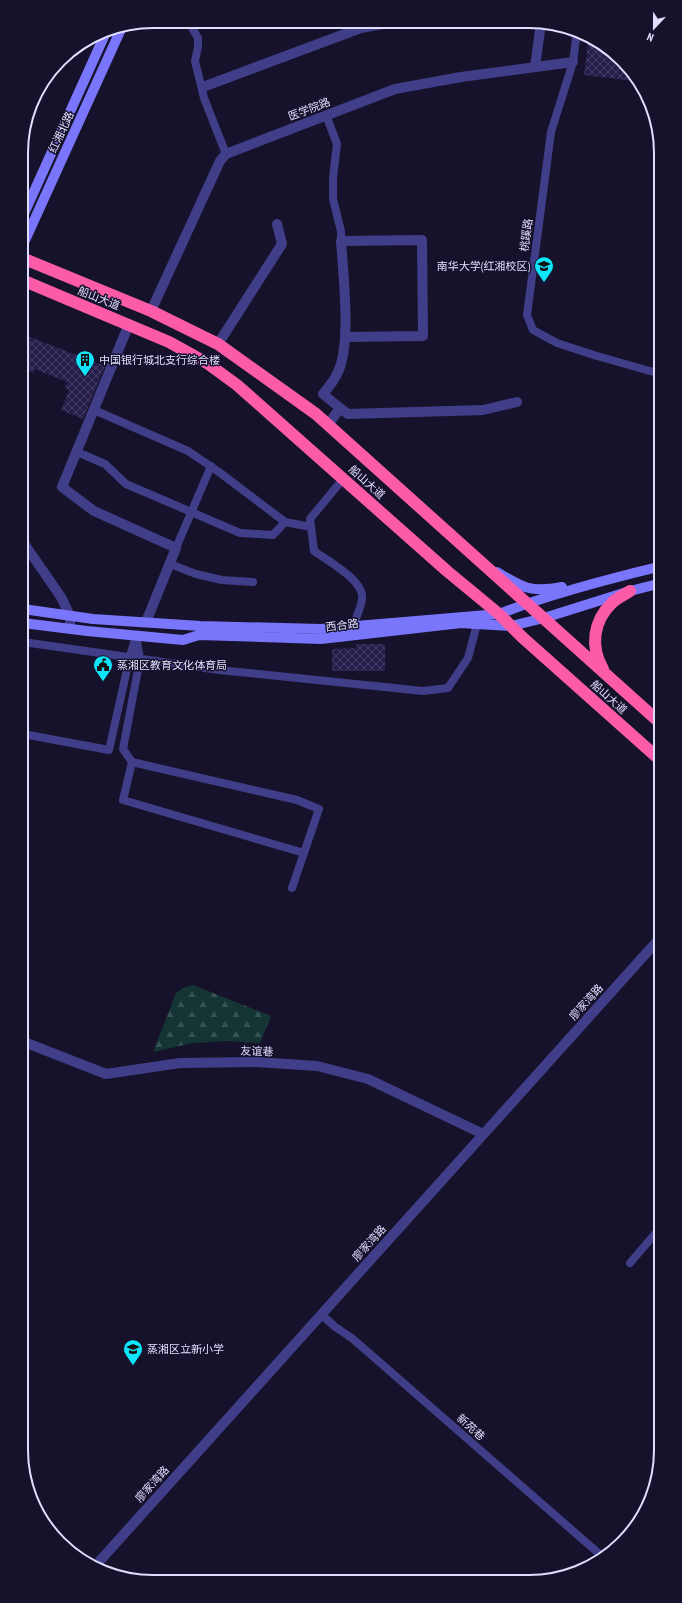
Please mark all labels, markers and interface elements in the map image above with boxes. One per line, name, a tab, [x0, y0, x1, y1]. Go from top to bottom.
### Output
north arrow	[634, 8, 674, 48]
text: N	[645, 30, 656, 45]
street label: 医学院路	[286, 95, 332, 123]
street label: 红湘北路	[45, 109, 77, 155]
street label: 桃蹊路	[517, 218, 535, 252]
school or university icon: 南华大学(红湘校区)	[533, 255, 555, 283]
place label: 南华大学(红湘校区)	[437, 259, 530, 273]
street label: 船山大道	[76, 283, 122, 313]
building icon: 中国银行城北支行综合楼	[74, 349, 96, 377]
place label: 中国银行城北支行综合楼	[99, 353, 220, 367]
street label: 船山大道	[346, 462, 388, 502]
street label: 西合路	[325, 616, 359, 634]
public building icon: 蒸湘区教育文化体育局	[92, 654, 114, 682]
place label: 蒸湘区教育文化体育局	[117, 658, 227, 672]
street label: 船山大道	[588, 677, 630, 717]
street label: 廖家湾路	[566, 981, 606, 1023]
street label: 友谊巷	[240, 1043, 274, 1059]
street label: 廖家湾路	[349, 1222, 389, 1264]
school or university icon: 蒸湘区立新小学	[122, 1338, 144, 1366]
place label: 蒸湘区立新小学	[147, 1342, 224, 1356]
street label: 新苑巷	[454, 1411, 488, 1443]
street label: 廖家湾路	[132, 1463, 172, 1505]

